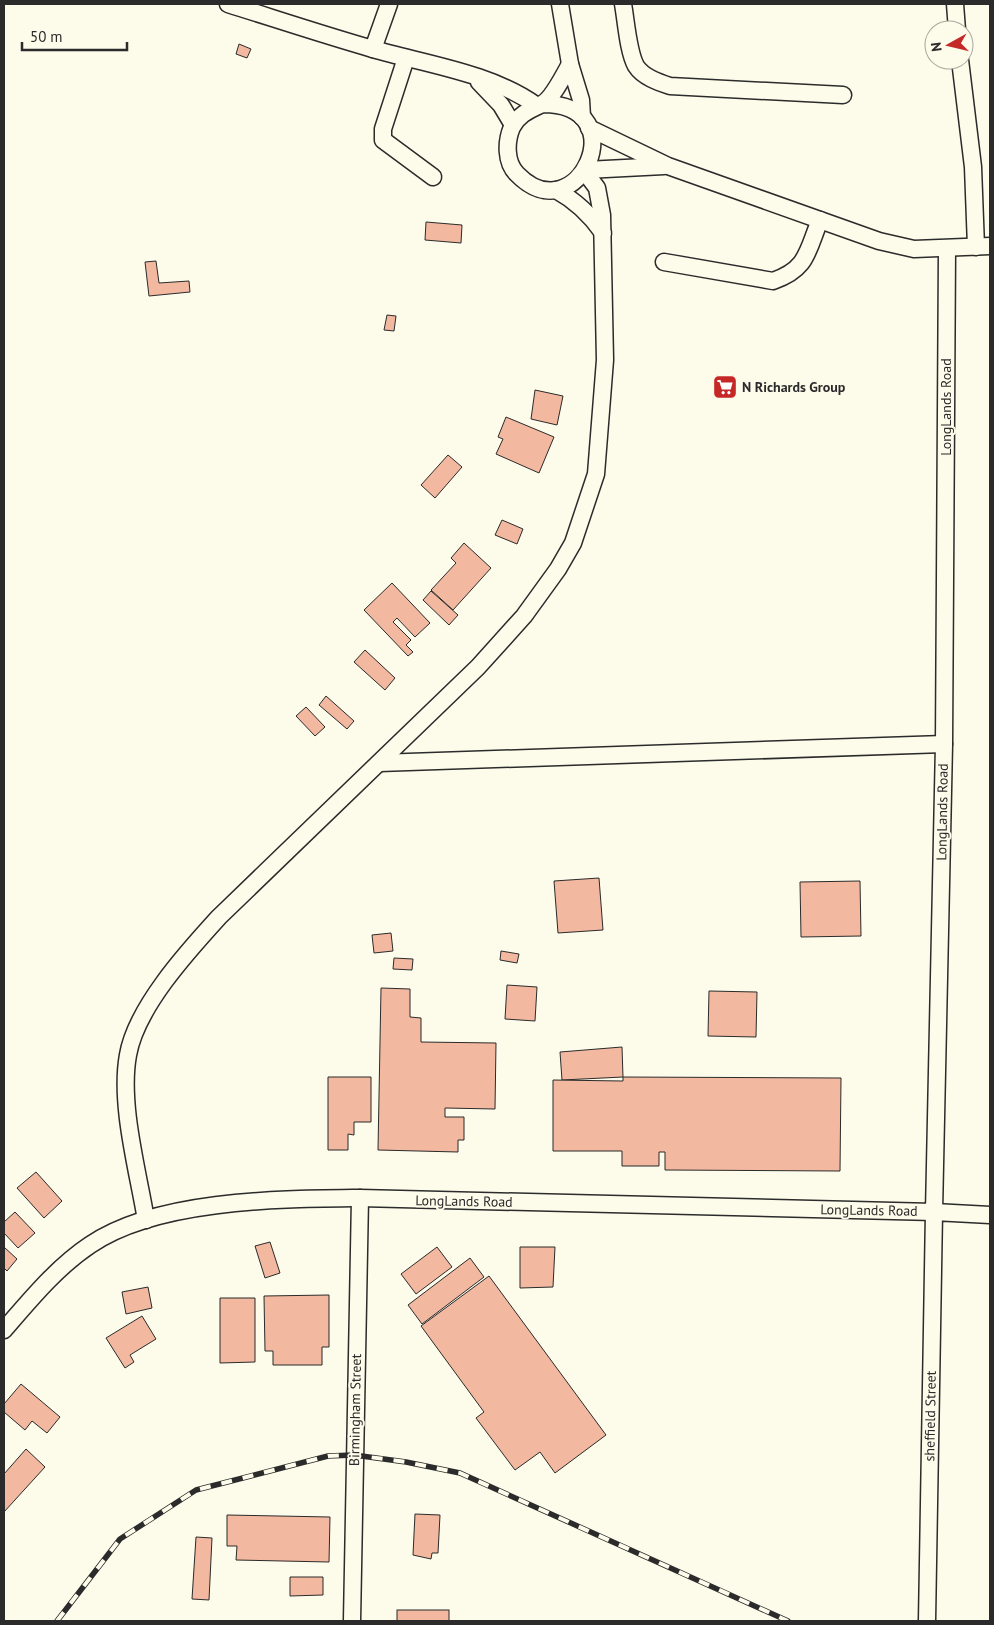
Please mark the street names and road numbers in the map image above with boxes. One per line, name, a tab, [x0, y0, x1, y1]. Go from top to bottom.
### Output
street label: LongLands Road	[937, 358, 955, 456]
street label: LongLands Road	[932, 763, 952, 861]
street label: LongLands Road	[415, 1191, 513, 1211]
street label: LongLands Road	[820, 1200, 918, 1220]
street label: Birmingham Street	[345, 1353, 365, 1466]
street label: sheffield Street	[920, 1370, 940, 1462]

